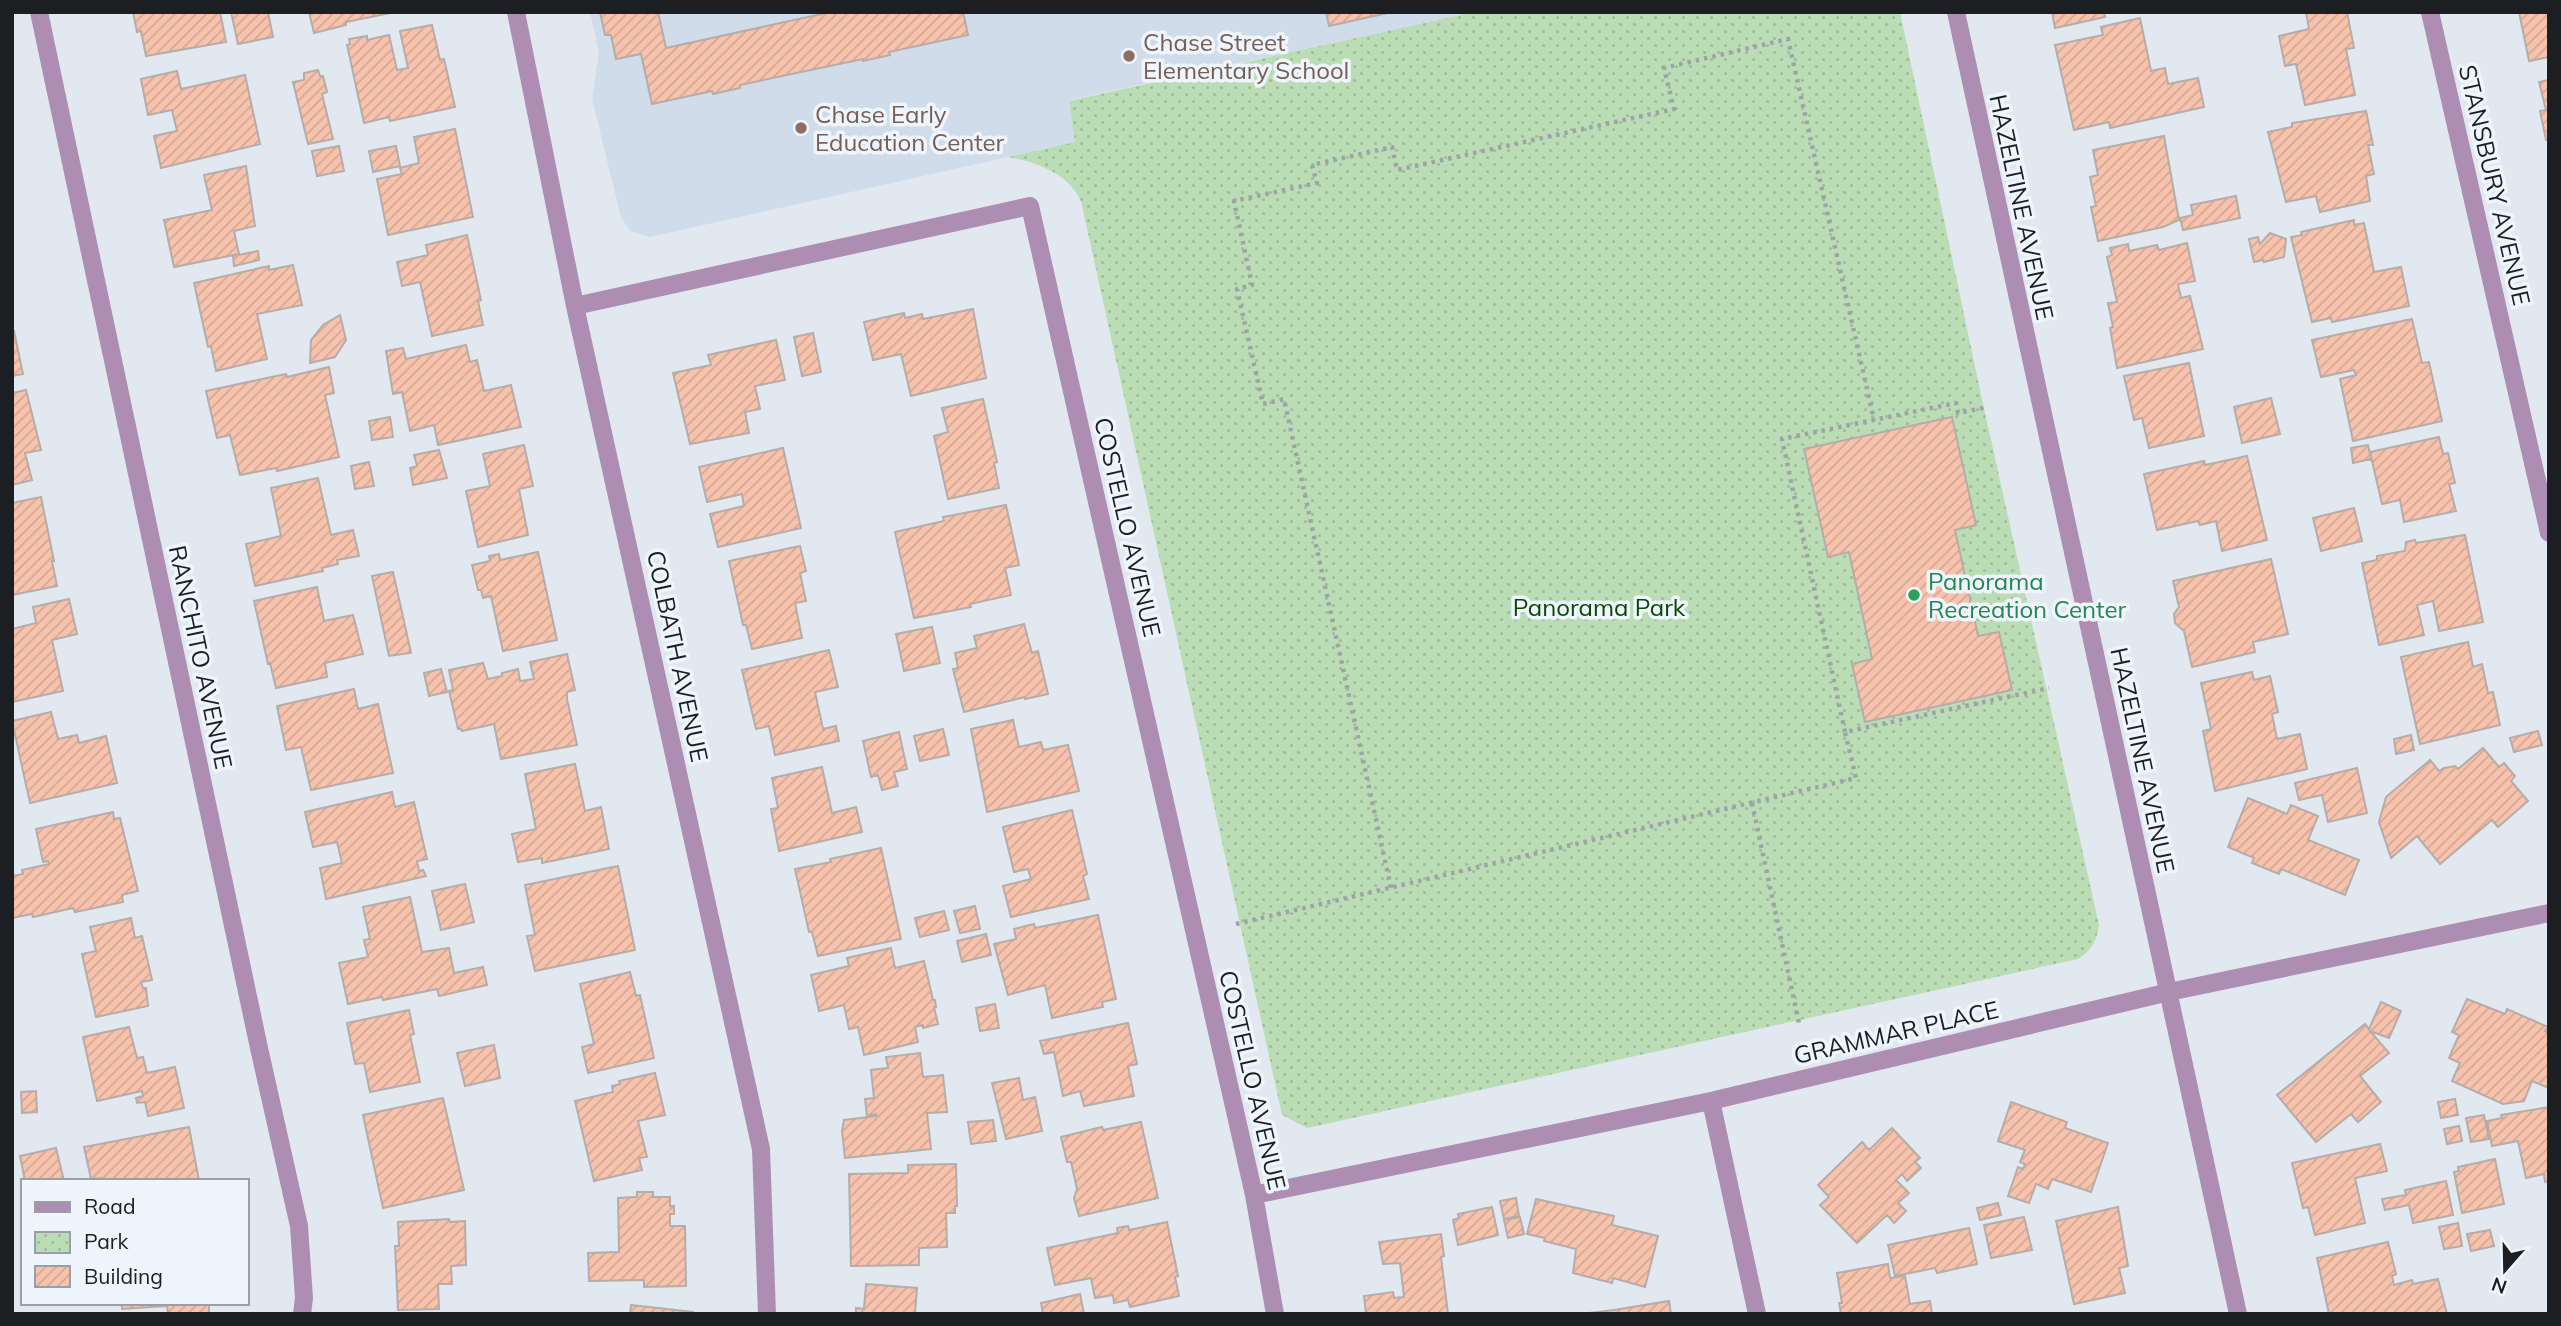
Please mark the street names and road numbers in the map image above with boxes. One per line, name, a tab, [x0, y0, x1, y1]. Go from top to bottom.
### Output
street label: STANSBURY AVENUE	[2453, 62, 2537, 308]
street label: HAZELTINE AVENUE	[1983, 91, 2061, 323]
street label: COSTELLO AVENUE	[1088, 414, 1168, 640]
street label: RANCHITO AVENUE	[163, 542, 239, 772]
street label: COLBATH AVENUE	[641, 548, 715, 764]
street label: HAZELTINE AVENUE	[2104, 644, 2182, 876]
street label: COSTELLO AVENUE	[1213, 967, 1293, 1193]
street label: GRAMMAR PLACE	[1791, 994, 2001, 1070]

